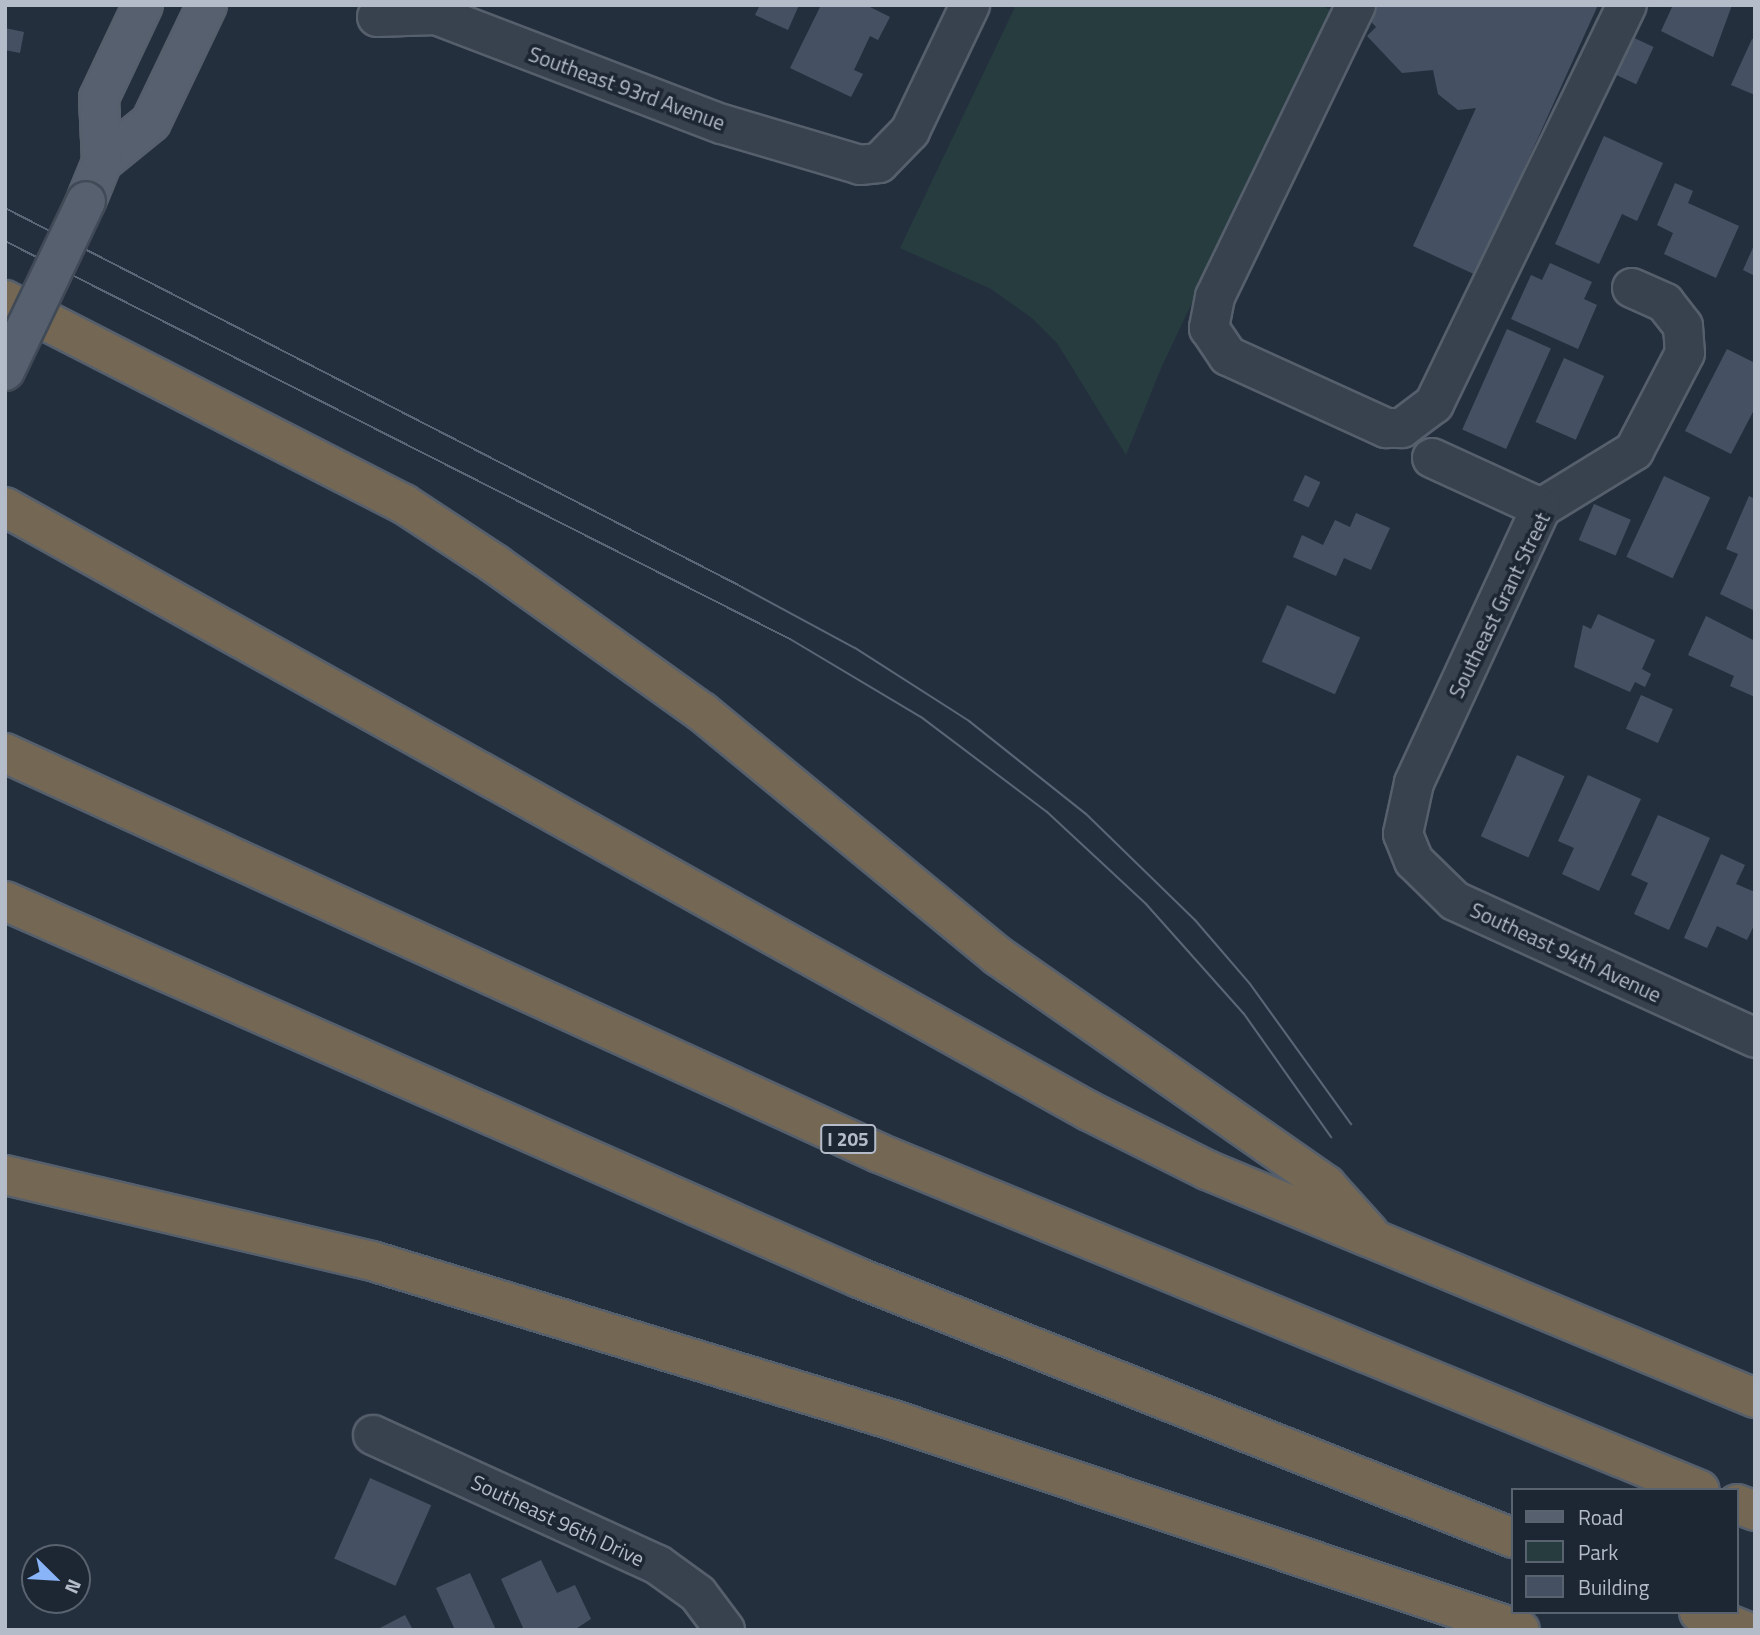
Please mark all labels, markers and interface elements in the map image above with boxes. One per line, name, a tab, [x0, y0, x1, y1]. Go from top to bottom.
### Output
street label: Southeast 93rd Avenue	[525, 41, 729, 135]
street label: Southeast Grant Street	[1443, 508, 1555, 702]
street label: Southeast 94th Avenue	[1467, 897, 1665, 1007]
road number: I 205	[820, 1124, 876, 1154]
street label: Southeast 96th Drive	[468, 1469, 648, 1571]
legend	[1512, 1488, 1739, 1614]
text: Road	[1578, 1501, 1623, 1533]
text: Park	[1578, 1536, 1618, 1568]
north arrow	[21, 1544, 91, 1614]
text: Building	[1578, 1571, 1649, 1603]
text: N	[58, 1575, 90, 1599]

